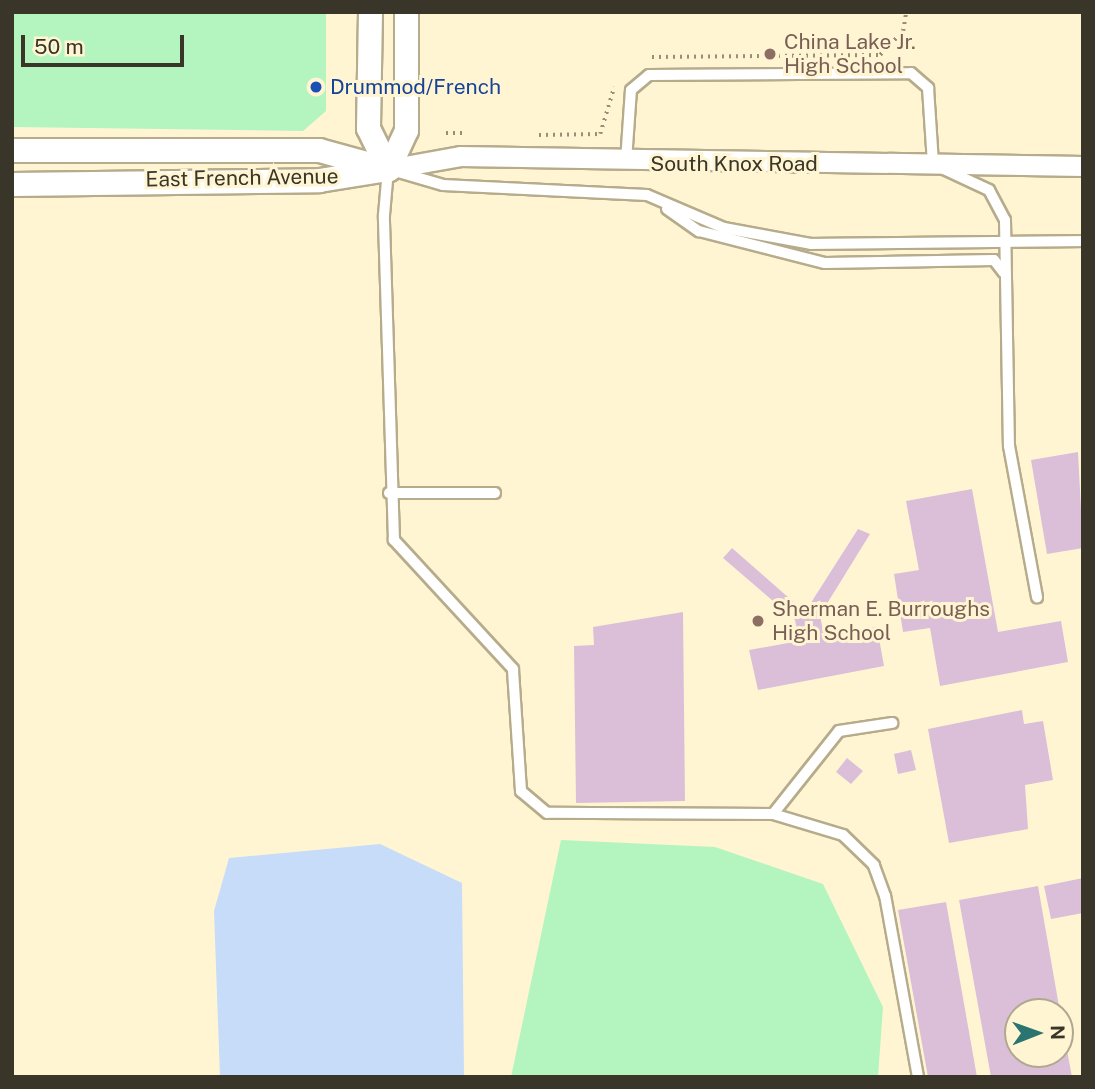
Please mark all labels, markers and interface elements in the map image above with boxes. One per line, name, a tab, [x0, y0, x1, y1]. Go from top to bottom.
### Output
scale bar	[24, 21, 187, 65]
place label: China Lake Jr. High School	[784, 29, 916, 79]
text: 50 m	[34, 34, 84, 59]
marker: China Lake Jr. High School	[762, 46, 778, 62]
place label: Drummod/French	[330, 74, 501, 100]
marker: Drummod/French	[308, 79, 324, 95]
street label: South Knox Road	[650, 151, 818, 177]
street label: East French Avenue	[145, 164, 339, 192]
place label: Sherman E. Burroughs High School	[772, 596, 990, 646]
marker: Sherman E. Burroughs High School	[750, 613, 766, 629]
north arrow	[1004, 998, 1074, 1068]
text: N	[1047, 1025, 1069, 1040]

